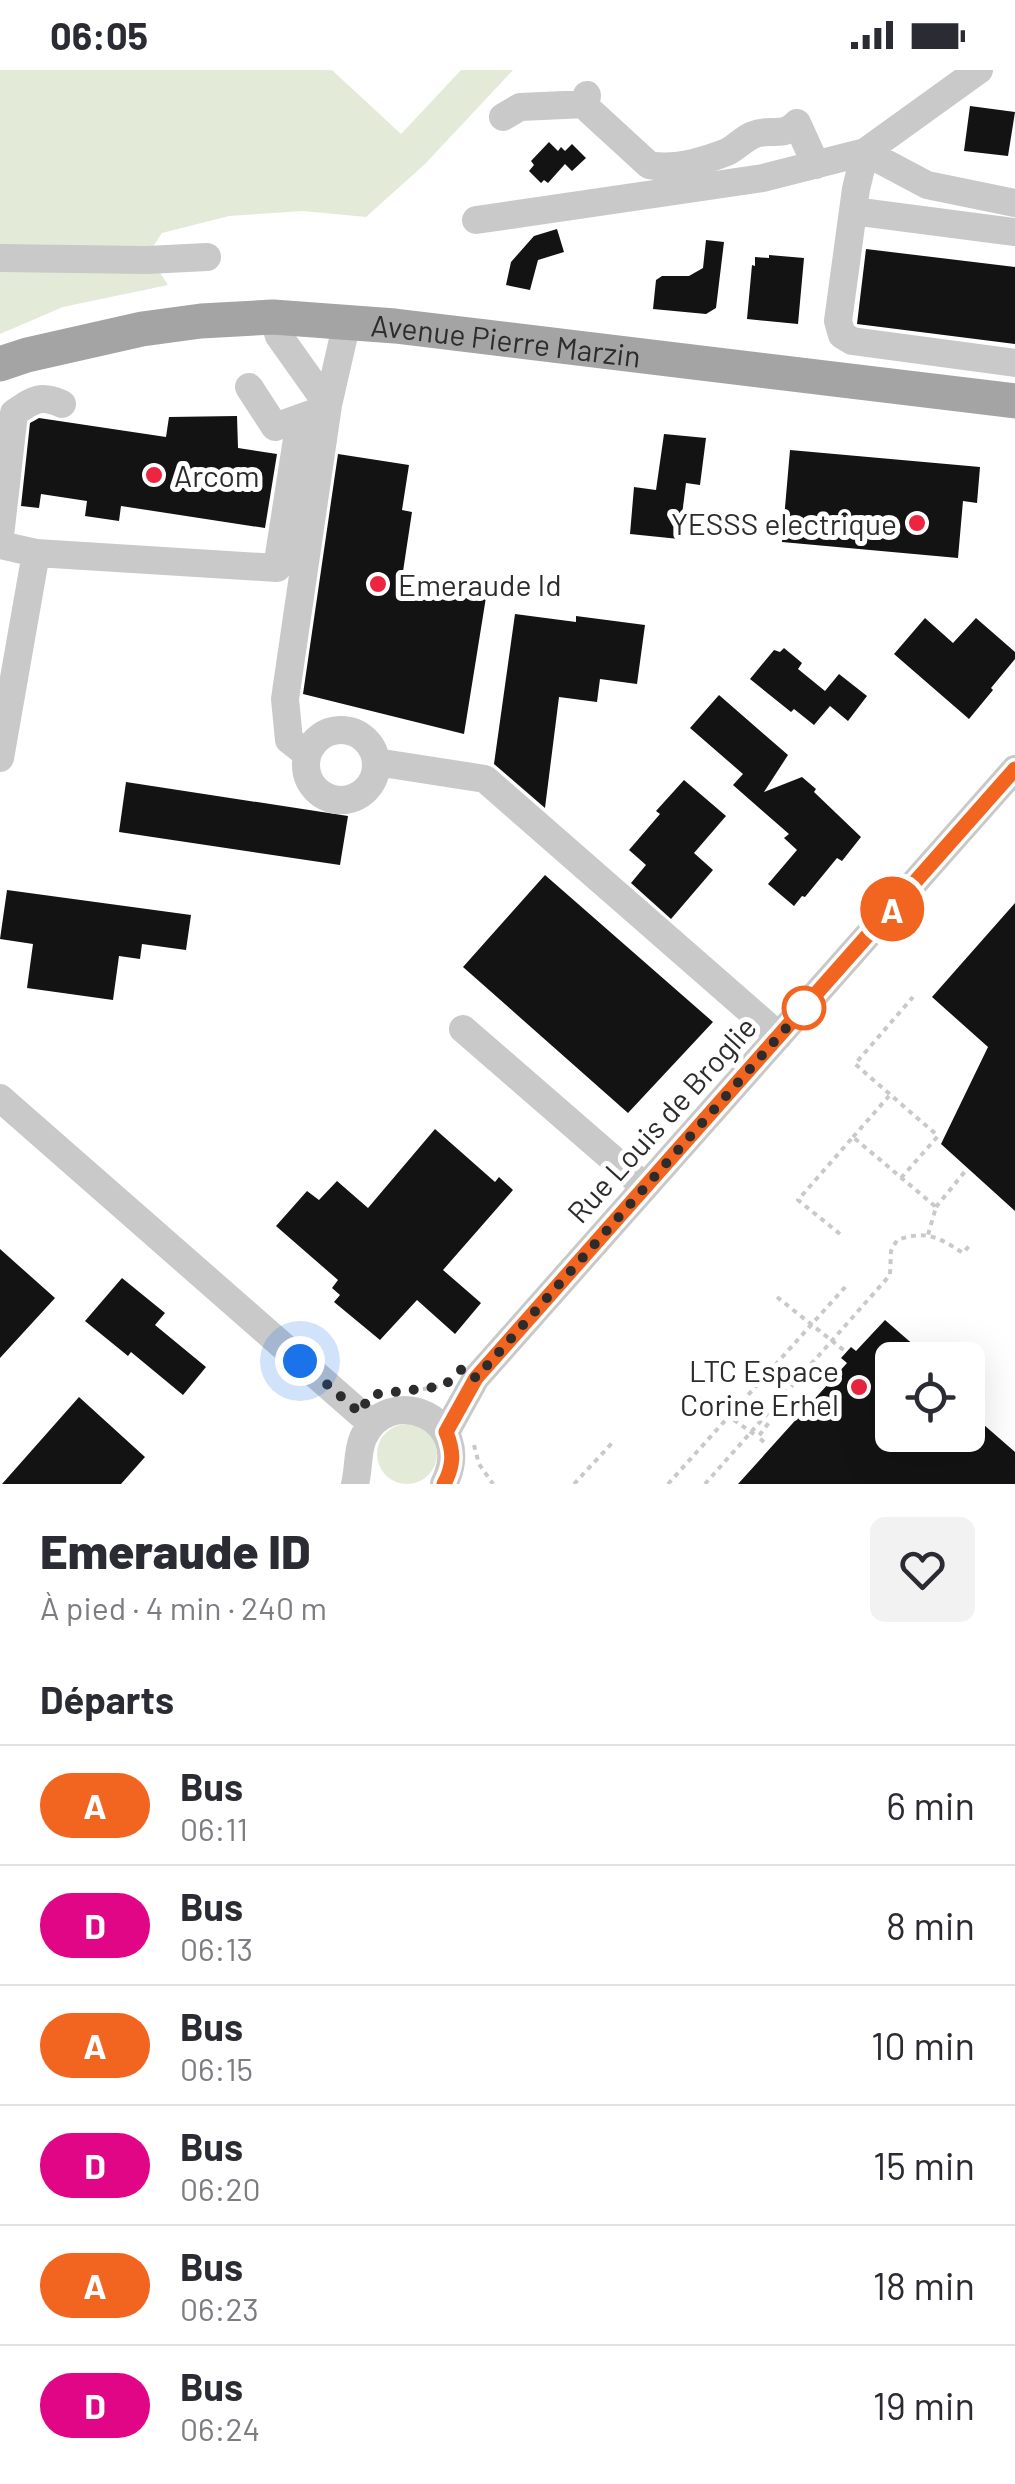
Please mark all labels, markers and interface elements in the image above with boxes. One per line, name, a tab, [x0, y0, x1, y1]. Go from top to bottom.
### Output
text: 06:05	[50, 12, 148, 58]
street label: Avenue Pierre Marzin	[370, 306, 643, 374]
place label: Arcom	[174, 457, 260, 493]
marker: Arcom	[143, 464, 165, 486]
place label: YESSS electrique	[671, 505, 897, 541]
marker: YESSS electrique	[906, 512, 928, 534]
place label: Emeraude Id	[398, 566, 562, 602]
marker: Emeraude Id	[367, 573, 389, 595]
line badge: A	[860, 876, 924, 942]
text: A	[880, 888, 904, 930]
unlabelled marker	[783, 987, 825, 1029]
street label: Rue Louis de Broglie	[559, 1009, 763, 1229]
your location	[275, 1336, 325, 1386]
map controls	[875, 1342, 985, 1452]
button: locate	[875, 1342, 985, 1452]
place label: LTC Espace Corine Erhel	[680, 1352, 839, 1422]
marker: LTC Espace Corine Erhel	[848, 1376, 870, 1398]
button: heart	[870, 1517, 975, 1622]
text: Emeraude ID	[40, 1521, 311, 1579]
text: À pied · 4 min · 240 m	[40, 1588, 327, 1626]
text: Départs	[40, 1676, 174, 1722]
text: Bus	[180, 1763, 243, 1809]
text: 6 min	[886, 1782, 975, 1828]
text: A	[83, 1784, 107, 1826]
text: 06:11	[180, 1809, 248, 1847]
text: Bus	[180, 1883, 243, 1929]
text: 8 min	[886, 1902, 975, 1948]
text: D	[84, 1904, 106, 1946]
text: 06:13	[180, 1929, 253, 1967]
text: Bus	[180, 2003, 243, 2049]
text: 10 min	[871, 2022, 975, 2068]
text: A	[83, 2024, 107, 2066]
text: 06:15	[180, 2049, 253, 2087]
text: Bus	[180, 2123, 243, 2169]
text: 15 min	[873, 2142, 975, 2188]
text: D	[84, 2144, 106, 2186]
text: 06:20	[180, 2169, 261, 2207]
text: Bus	[180, 2243, 243, 2289]
text: 18 min	[873, 2262, 975, 2308]
text: A	[83, 2264, 107, 2306]
text: 06:23	[180, 2289, 259, 2327]
text: Bus	[180, 2363, 243, 2409]
text: 19 min	[873, 2382, 975, 2428]
text: D	[84, 2384, 106, 2426]
text: 06:24	[180, 2409, 260, 2447]

